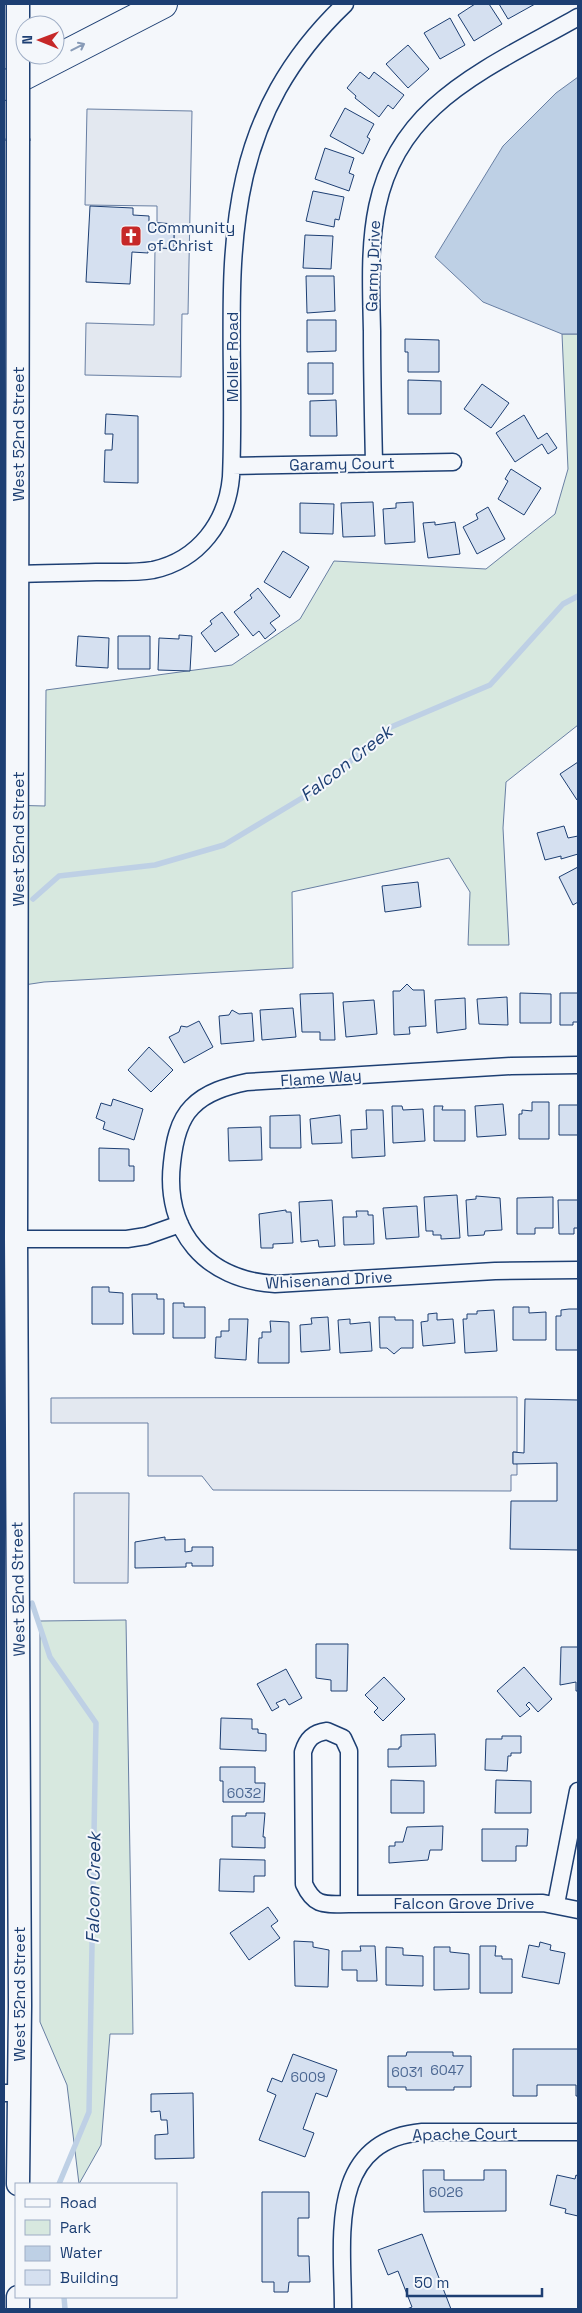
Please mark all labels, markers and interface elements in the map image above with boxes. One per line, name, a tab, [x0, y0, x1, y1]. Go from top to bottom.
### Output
north arrow	[15, 15, 65, 65]
text: N	[18, 35, 36, 45]
one-way arrow	[70, 42, 85, 51]
place label: Community of Christ	[147, 217, 235, 256]
street label: Garmy Drive	[361, 220, 385, 312]
church icon: Community of Christ	[119, 224, 143, 248]
street label: Moller Road	[222, 312, 243, 402]
street label: West 52nd Street	[8, 366, 29, 502]
street label: Garamy Court	[289, 453, 395, 475]
water label: Falcon Creek	[295, 718, 399, 806]
street label: West 52nd Street	[8, 771, 29, 907]
street label: Flame Way	[280, 1065, 362, 1091]
street label: Whisenand Drive	[265, 1266, 393, 1294]
street label: West 52nd Street	[6, 1521, 30, 1657]
house number: 6032	[227, 1784, 261, 1802]
water label: Falcon Creek	[81, 1830, 106, 1944]
street label: Falcon Grove Drive	[393, 1893, 535, 1914]
street label: West 52nd Street	[9, 1926, 30, 2062]
house number: 6047	[430, 2061, 464, 2079]
house number: 6031	[391, 2063, 423, 2081]
house number: 6009	[290, 2068, 326, 2086]
street label: Apache Court	[412, 2123, 518, 2145]
legend	[15, 2183, 178, 2298]
house number: 6026	[429, 2183, 463, 2201]
text: Road	[60, 2193, 97, 2212]
text: Park	[60, 2218, 91, 2237]
text: Water	[60, 2243, 103, 2262]
scale bar	[407, 2266, 542, 2298]
text: Building	[60, 2268, 119, 2287]
text: 50 m	[414, 2273, 449, 2292]

